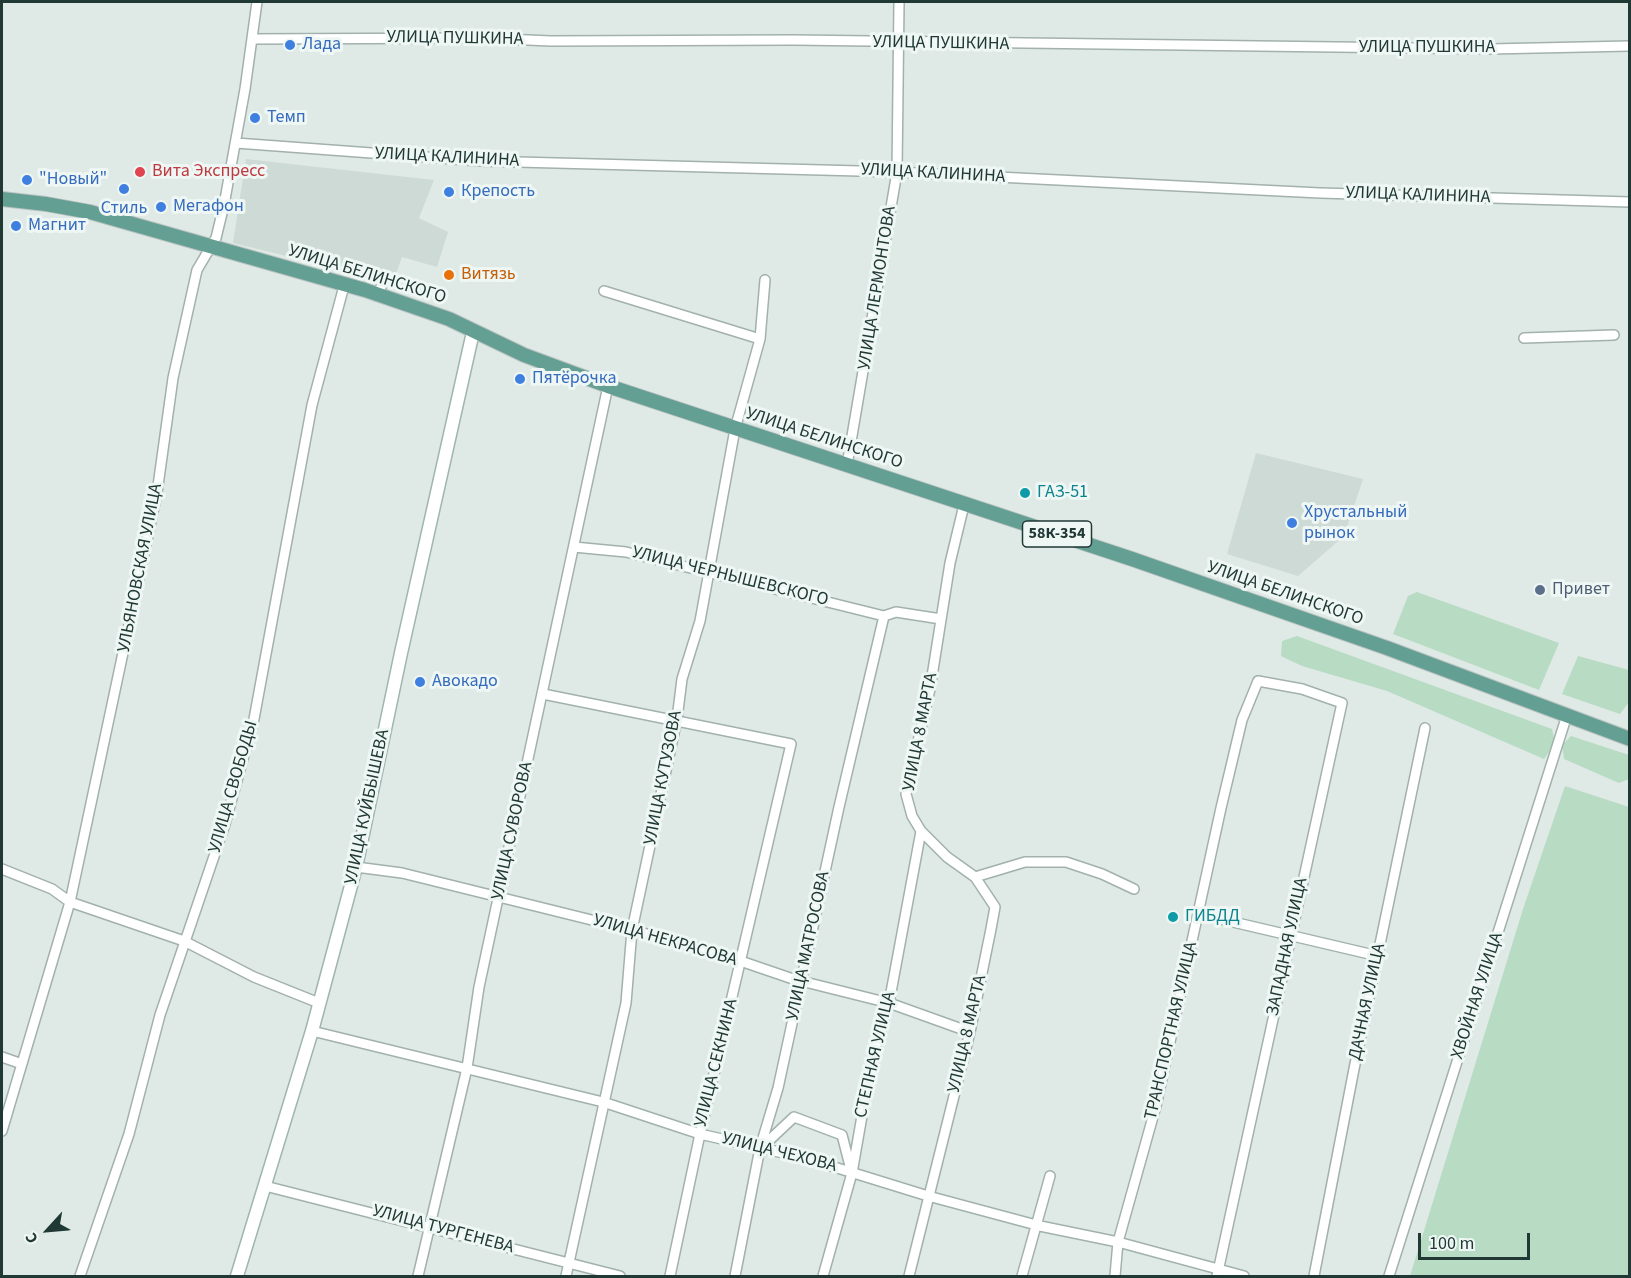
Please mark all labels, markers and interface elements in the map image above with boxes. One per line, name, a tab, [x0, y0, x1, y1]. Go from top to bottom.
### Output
street label: УЛИЦА ПУШКИНА	[386, 27, 524, 51]
street label: УЛИЦА ПУШКИНА	[872, 32, 1010, 56]
place label: Лада	[302, 34, 341, 56]
street label: УЛИЦА ПУШКИНА	[1359, 37, 1495, 59]
marker: Лада	[283, 38, 297, 52]
place label: Темп	[267, 107, 306, 129]
marker: Темп	[248, 111, 262, 125]
street label: УЛИЦА КАЛИНИНА	[374, 143, 520, 173]
street label: УЛИЦА КАЛИНИНА	[860, 159, 1006, 189]
place label: Вита Экспресс	[152, 161, 265, 183]
marker: Вита Экспресс	[133, 165, 147, 179]
place label: "Новый"	[39, 169, 107, 191]
marker: "Новый"	[20, 173, 34, 187]
place label: Крепость	[461, 181, 535, 203]
marker: Стиль	[117, 182, 131, 196]
street label: УЛИЦА КАЛИНИНА	[1345, 183, 1491, 209]
marker: Крепость	[442, 185, 456, 199]
place label: Мегафон	[173, 196, 244, 218]
place label: Стиль	[101, 198, 147, 220]
marker: Мегафон	[154, 200, 168, 214]
street label: УЛИЦА ЛЕРМОНТОВА	[854, 205, 902, 371]
place label: Магнит	[28, 215, 86, 237]
marker: Магнит	[9, 219, 23, 233]
street label: УЛИЦА БЕЛИНСКОГО	[286, 241, 448, 309]
place label: Витязь	[461, 264, 516, 286]
marker: Витязь	[442, 268, 456, 282]
place label: Пятёрочка	[532, 368, 617, 390]
marker: Пятёрочка	[513, 372, 527, 386]
street label: УЛИЦА БЕЛИНСКОГО	[743, 403, 905, 475]
street label: УЛЬЯНОВСКАЯ УЛИЦА	[114, 482, 168, 654]
place label: ГАЗ-51	[1037, 482, 1088, 504]
marker: ГАЗ-51	[1018, 486, 1032, 500]
place label: Хрустальный рынок	[1304, 502, 1407, 544]
marker: Хрустальный рынок	[1285, 516, 1299, 530]
road number: 58К-354	[1022, 521, 1092, 547]
street label: УЛИЦА ЧЕРНЫШЕВСКОГО	[630, 542, 830, 612]
street label: УЛИЦА БЕЛИНСКОГО	[1204, 557, 1366, 631]
place label: Привет	[1552, 579, 1610, 601]
marker: Привет	[1533, 583, 1547, 597]
place label: Авокадо	[432, 671, 498, 693]
street label: УЛИЦА 8 МАРТА	[899, 671, 943, 793]
marker: Авокадо	[413, 675, 427, 689]
street label: УЛИЦА КУТУЗОВА	[640, 709, 688, 847]
street label: УЛИЦА СВОБОДЫ	[205, 718, 263, 856]
street label: УЛИЦА КУЙБЫШЕВА	[341, 727, 395, 887]
street label: УЛИЦА СУВОРОВА	[488, 760, 538, 902]
street label: УЛИЦА МАТРОСОВА	[783, 869, 835, 1023]
street label: ЗАПАДНАЯ УЛИЦА	[1263, 876, 1313, 1018]
place label: ГИБДД	[1185, 906, 1240, 928]
street label: УЛИЦА НЕКРАСОВА	[590, 910, 740, 972]
marker: ГИБДД	[1166, 910, 1180, 924]
street label: ХВОЙНАЯ УЛИЦА	[1447, 930, 1509, 1062]
street label: ТРАНСПОРТНАЯ УЛИЦА	[1141, 940, 1203, 1122]
street label: ДАЧНАЯ УЛИЦА	[1345, 942, 1391, 1062]
street label: УЛИЦА 8 МАРТА	[944, 973, 992, 1095]
street label: СТЕПНАЯ УЛИЦА	[851, 990, 901, 1120]
street label: УЛИЦА СЕКНИНА	[691, 997, 743, 1129]
street label: УЛИЦА ЧЕХОВА	[719, 1128, 839, 1178]
north arrow	[18, 1200, 78, 1260]
street label: УЛИЦА ТУРГЕНЕВА	[370, 1201, 516, 1259]
scale bar	[1421, 1221, 1534, 1259]
text: С	[20, 1229, 44, 1247]
text: 100 m	[1429, 1231, 1474, 1256]

